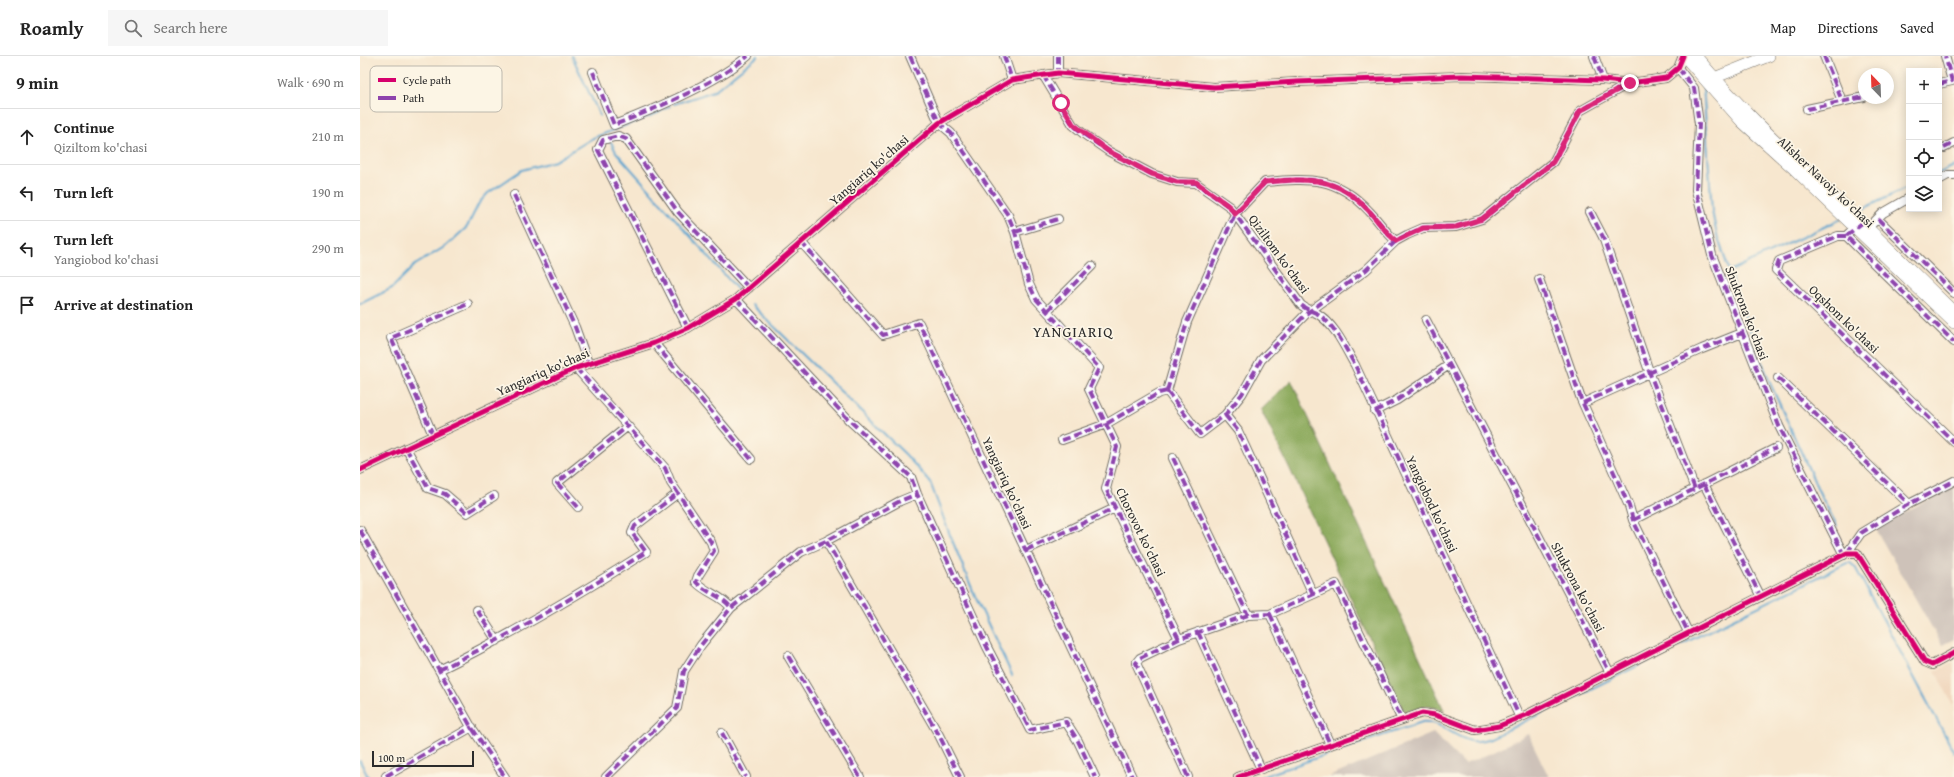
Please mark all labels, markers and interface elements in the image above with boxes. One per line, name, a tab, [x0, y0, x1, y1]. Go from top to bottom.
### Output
search box	[108, 10, 388, 46]
text: Roamly	[20, 14, 84, 42]
icon: search	[122, 17, 144, 39]
text: Search here	[154, 17, 228, 38]
text: Map	[1770, 18, 1796, 38]
text: Directions	[1818, 18, 1878, 38]
text: Saved	[1900, 18, 1934, 38]
legend	[370, 66, 502, 112]
north arrow	[1858, 68, 1894, 104]
map controls	[1906, 68, 1942, 212]
button: +	[1906, 68, 1942, 104]
text: 9 min	[16, 70, 58, 95]
text: Cycle path	[403, 72, 452, 88]
text: Walk · 690 m	[277, 73, 344, 92]
route end	[1621, 74, 1639, 92]
text: Path	[403, 90, 425, 106]
route start	[1052, 94, 1070, 112]
button: −	[1906, 104, 1942, 140]
text: Continue	[54, 117, 115, 138]
icon: ahead	[16, 126, 38, 148]
text: 210 m	[312, 127, 344, 146]
street label: Yangiariq ko'chasi	[825, 130, 913, 210]
street label: Alisher Navoiy ko'chasi	[1773, 132, 1879, 232]
text: Qiziltom ko'chasi	[54, 138, 147, 157]
button: locate	[1906, 140, 1942, 176]
button: layers	[1906, 176, 1942, 212]
icon: left	[16, 182, 38, 204]
text: Turn left	[54, 182, 113, 203]
text: 190 m	[312, 183, 344, 202]
street label: Qiziltom ko'chasi	[1244, 211, 1314, 298]
text: Turn left	[54, 229, 113, 250]
icon: left	[16, 238, 38, 260]
text: 290 m	[312, 239, 344, 258]
text: Yangiobod ko'chasi	[54, 250, 159, 269]
street label: Shukrona ko'chasi	[1720, 263, 1774, 363]
street label: Oqshom ko'chasi	[1805, 280, 1884, 358]
icon: arrive	[16, 294, 38, 316]
text: Arrive at destination	[54, 294, 193, 315]
district label: YANGIARIQ	[1033, 321, 1113, 342]
street label: Yangiariq ko'chasi	[494, 343, 593, 401]
street label: Yangiariq ko'chasi	[977, 434, 1037, 532]
street label: Yangiobod ko'chasi	[1401, 453, 1463, 556]
street label: Chorovot ko'chasi	[1111, 484, 1171, 580]
street label: Shukrona ko'chasi	[1546, 539, 1610, 636]
scale bar	[372, 749, 474, 768]
text: 100 m	[378, 750, 405, 766]

